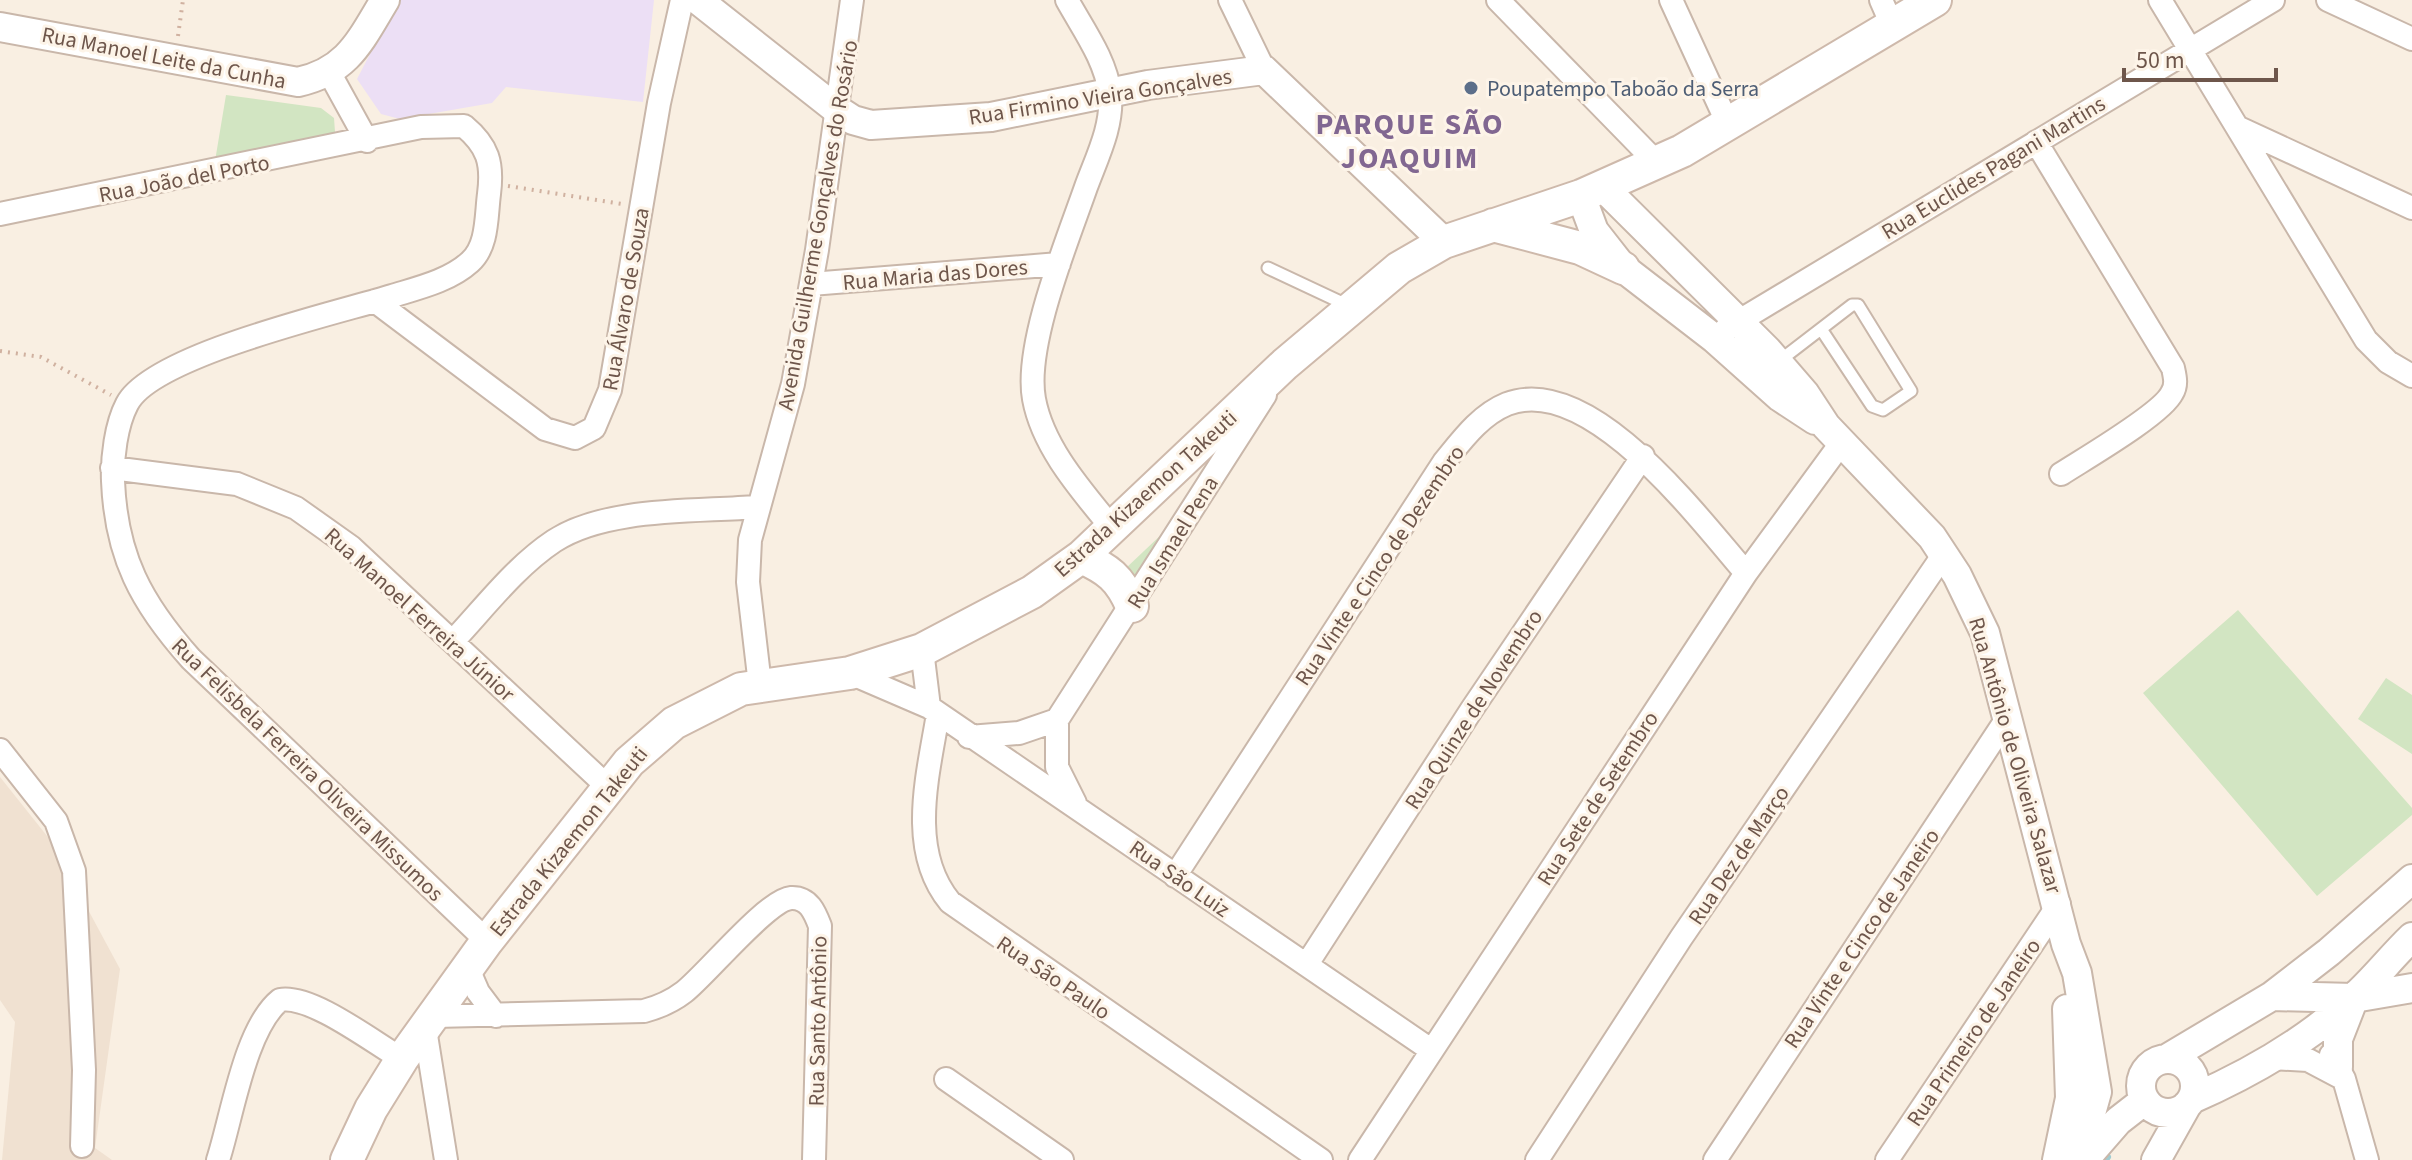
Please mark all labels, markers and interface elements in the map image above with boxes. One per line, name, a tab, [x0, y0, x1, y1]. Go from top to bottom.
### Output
street label: Rua Manoel Leite da Cunha	[39, 19, 289, 97]
scale bar	[2124, 32, 2276, 82]
street label: Avenida Guilherme Gonçalves do Rosário	[770, 38, 866, 413]
text: 50 m	[2136, 43, 2185, 78]
street label: Rua Firmino Vieira Gonçalves	[966, 60, 1234, 134]
place label: Poupatempo Taboão da Serra	[1487, 73, 1759, 105]
marker: Poupatempo Taboão da Serra	[1462, 79, 1480, 97]
street label: Rua Euclides Pagani Martins	[1875, 88, 2112, 248]
district label: PARQUE SÃO JOAQUIM	[1315, 103, 1505, 180]
street label: Rua João del Porto	[96, 147, 272, 211]
street label: Rua Álvaro de Souza	[594, 205, 658, 393]
street label: Rua Maria das Dores	[841, 251, 1029, 299]
street label: Estrada Kizaemon Takeuti	[1047, 403, 1244, 585]
street label: Rua Vinte e Cinco de Dezembro	[1287, 439, 1473, 692]
street label: Rua Ismael Pena	[1119, 470, 1226, 615]
street label: Rua Manoel Ferreira Júnior	[317, 520, 522, 709]
street label: Rua Quinze de Novembro	[1397, 603, 1551, 816]
street label: Rua Antônio de Oliveira Salazar	[1960, 613, 2070, 898]
street label: Rua Felisbela Ferreira Oliveira Missumos	[164, 631, 450, 909]
street label: Rua Sete de Setembro	[1529, 705, 1666, 892]
street label: Estrada Kizaemon Takeuti	[482, 740, 656, 944]
street label: Rua Dez de Março	[1680, 780, 1797, 932]
street label: Rua Vinte e Cinco de Janeiro	[1776, 822, 1948, 1055]
street label: Rua São Luiz	[1123, 832, 1236, 925]
street label: Rua São Paulo	[990, 928, 1117, 1028]
street label: Rua Primeiro de Janeiro	[1899, 932, 2049, 1133]
street label: Rua Santo Antônio	[801, 935, 835, 1107]

